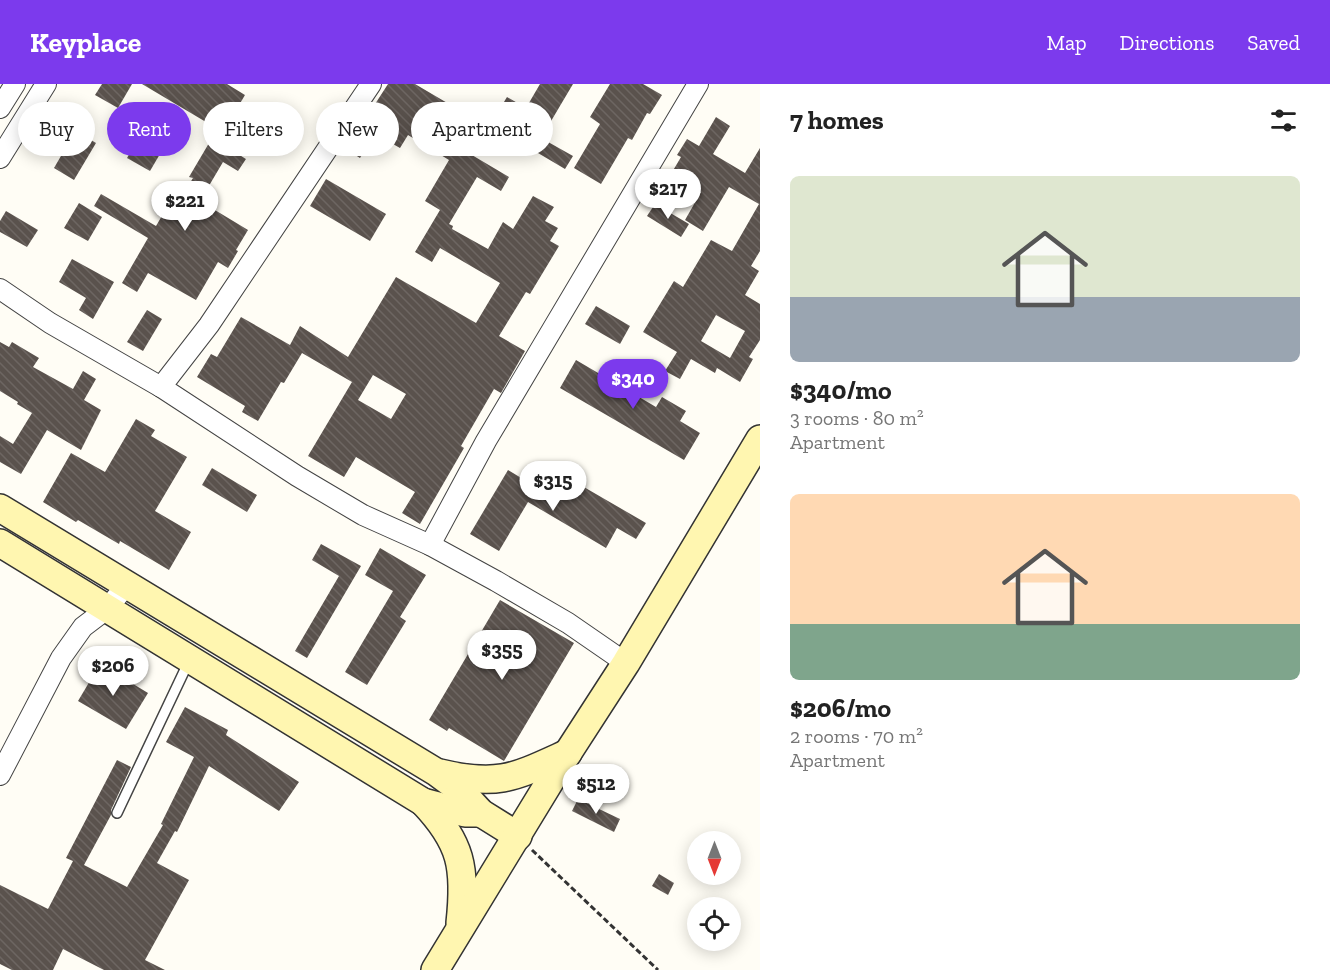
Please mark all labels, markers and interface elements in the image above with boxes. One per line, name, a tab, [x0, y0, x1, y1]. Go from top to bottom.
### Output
text: Keyplace	[30, 26, 141, 59]
text: Map	[1047, 30, 1087, 55]
text: Directions	[1120, 30, 1214, 55]
text: Saved	[1247, 30, 1300, 55]
chip: Buy	[18, 102, 95, 156]
chip: Rent	[107, 102, 191, 156]
chip: Filters	[203, 102, 304, 156]
chip: New	[316, 102, 399, 156]
chip: Apartment	[411, 102, 553, 156]
text: 7 homes	[790, 104, 884, 136]
icon: filters	[1267, 104, 1300, 137]
pin: $217	[632, 169, 704, 220]
text: $217	[649, 176, 687, 200]
pin: $221	[149, 181, 221, 232]
text: $221	[165, 188, 205, 212]
icon: home	[991, 215, 1099, 323]
pin: $340	[597, 359, 669, 410]
text: $340	[611, 366, 655, 390]
text: $340/mo	[790, 374, 892, 406]
text: 3 rooms · 80 m²	[790, 406, 924, 430]
text: Apartment	[790, 430, 885, 454]
pin: $315	[517, 461, 589, 512]
text: $315	[534, 468, 573, 492]
icon: home	[991, 533, 1099, 641]
pin: $355	[466, 630, 538, 681]
text: $355	[481, 637, 523, 661]
pin: $206	[77, 646, 149, 697]
text: $206	[92, 653, 134, 677]
text: $206/mo	[790, 692, 891, 724]
text: 2 rooms · 70 m²	[790, 724, 923, 748]
text: Apartment	[790, 748, 885, 772]
pin: $512	[560, 764, 632, 815]
text: $512	[576, 771, 616, 795]
north arrow	[687, 831, 741, 885]
map controls	[687, 831, 741, 951]
button: locate	[687, 897, 741, 951]

